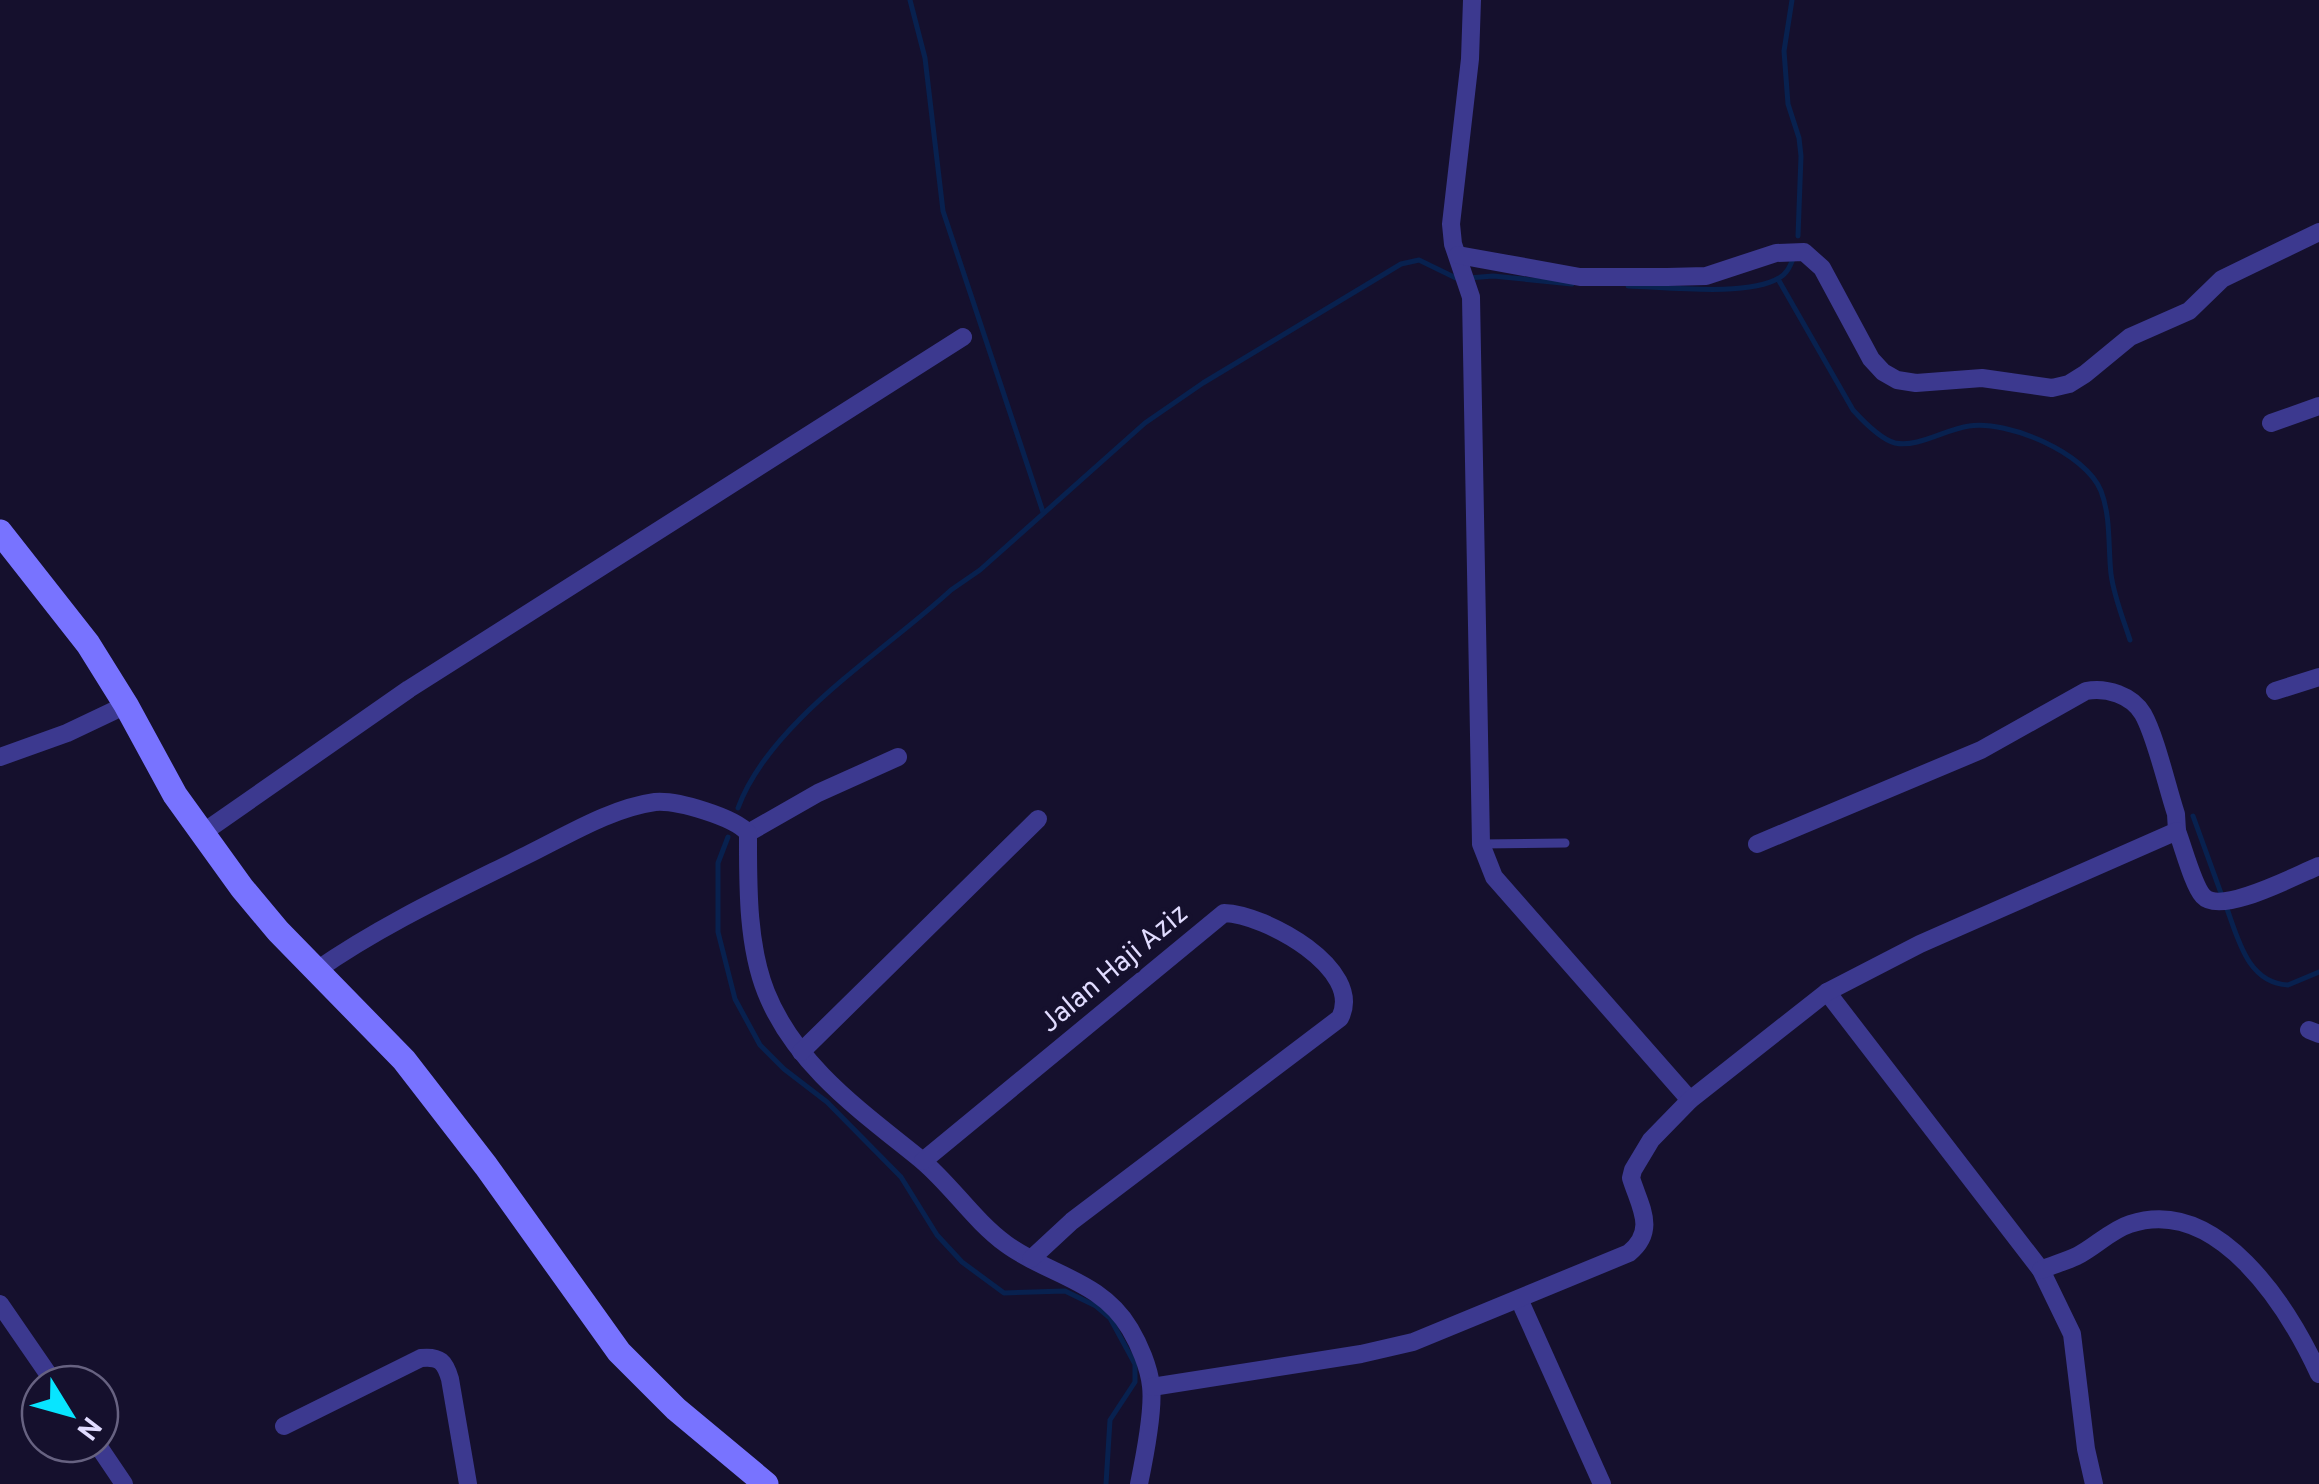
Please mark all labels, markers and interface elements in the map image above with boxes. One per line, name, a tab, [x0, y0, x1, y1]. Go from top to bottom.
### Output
street label: Jalan Haji Aziz	[1033, 897, 1197, 1042]
north arrow	[20, 1364, 120, 1464]
text: N	[67, 1408, 108, 1446]

